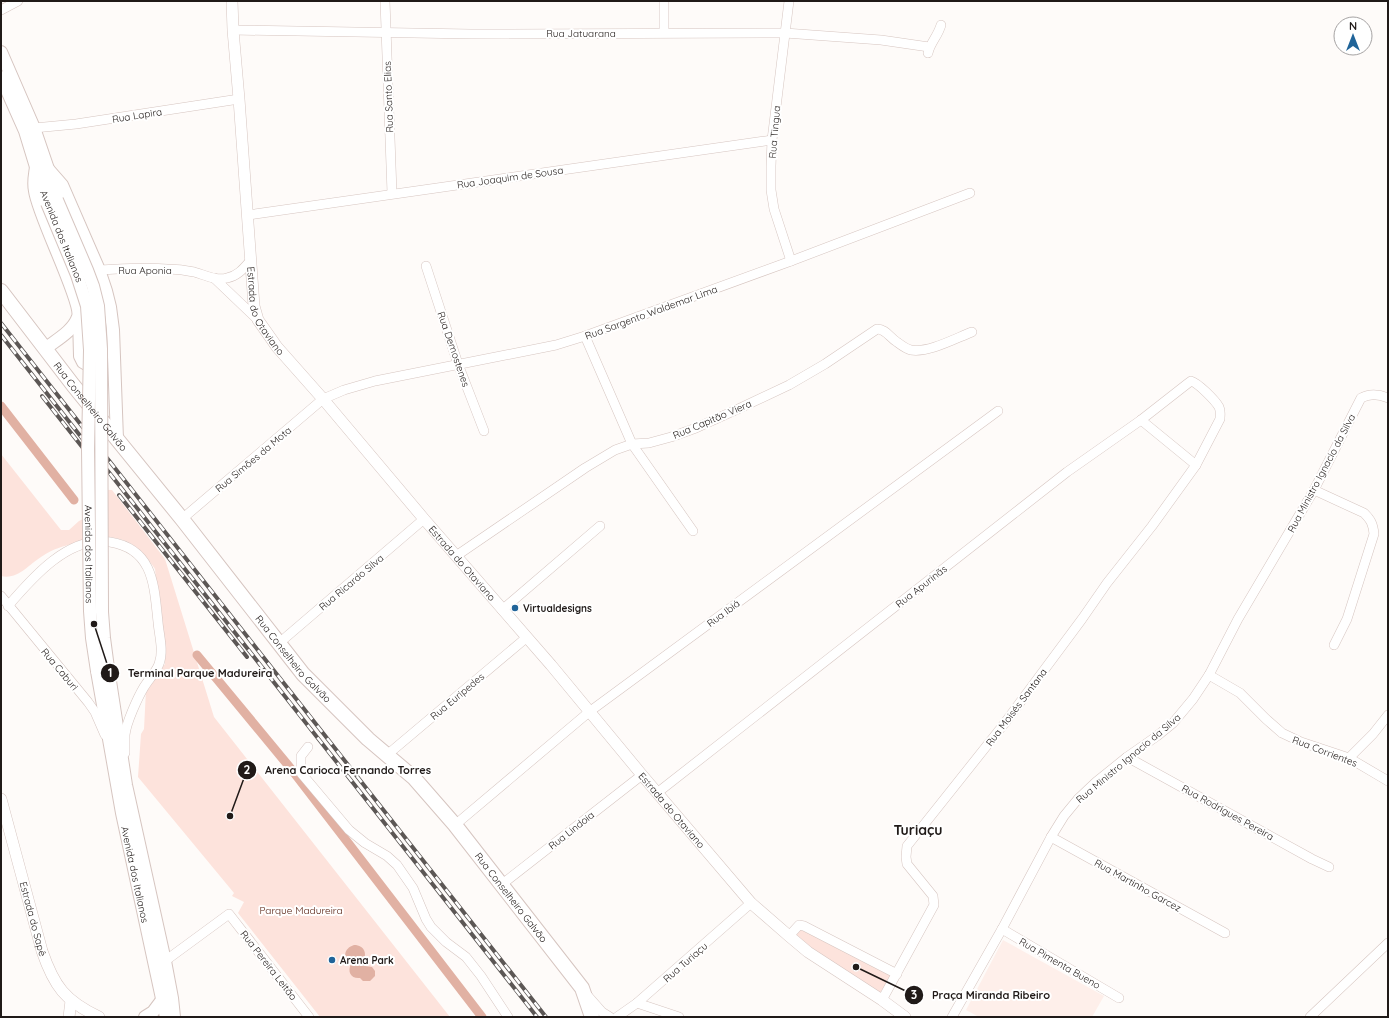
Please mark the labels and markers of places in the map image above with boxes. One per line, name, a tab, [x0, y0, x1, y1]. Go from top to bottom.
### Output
place label: Virtualdesigns	[523, 602, 592, 615]
marker: Virtualdesigns	[510, 603, 520, 613]
callout: Terminal Parque Madureira	[100, 662, 281, 685]
callout: Arena Carioca Fernando Torres	[237, 758, 439, 781]
place label: Arena Park	[340, 954, 394, 967]
marker: Arena Park	[327, 955, 337, 965]
callout: Praça Miranda Ribeiro	[904, 983, 1058, 1006]

